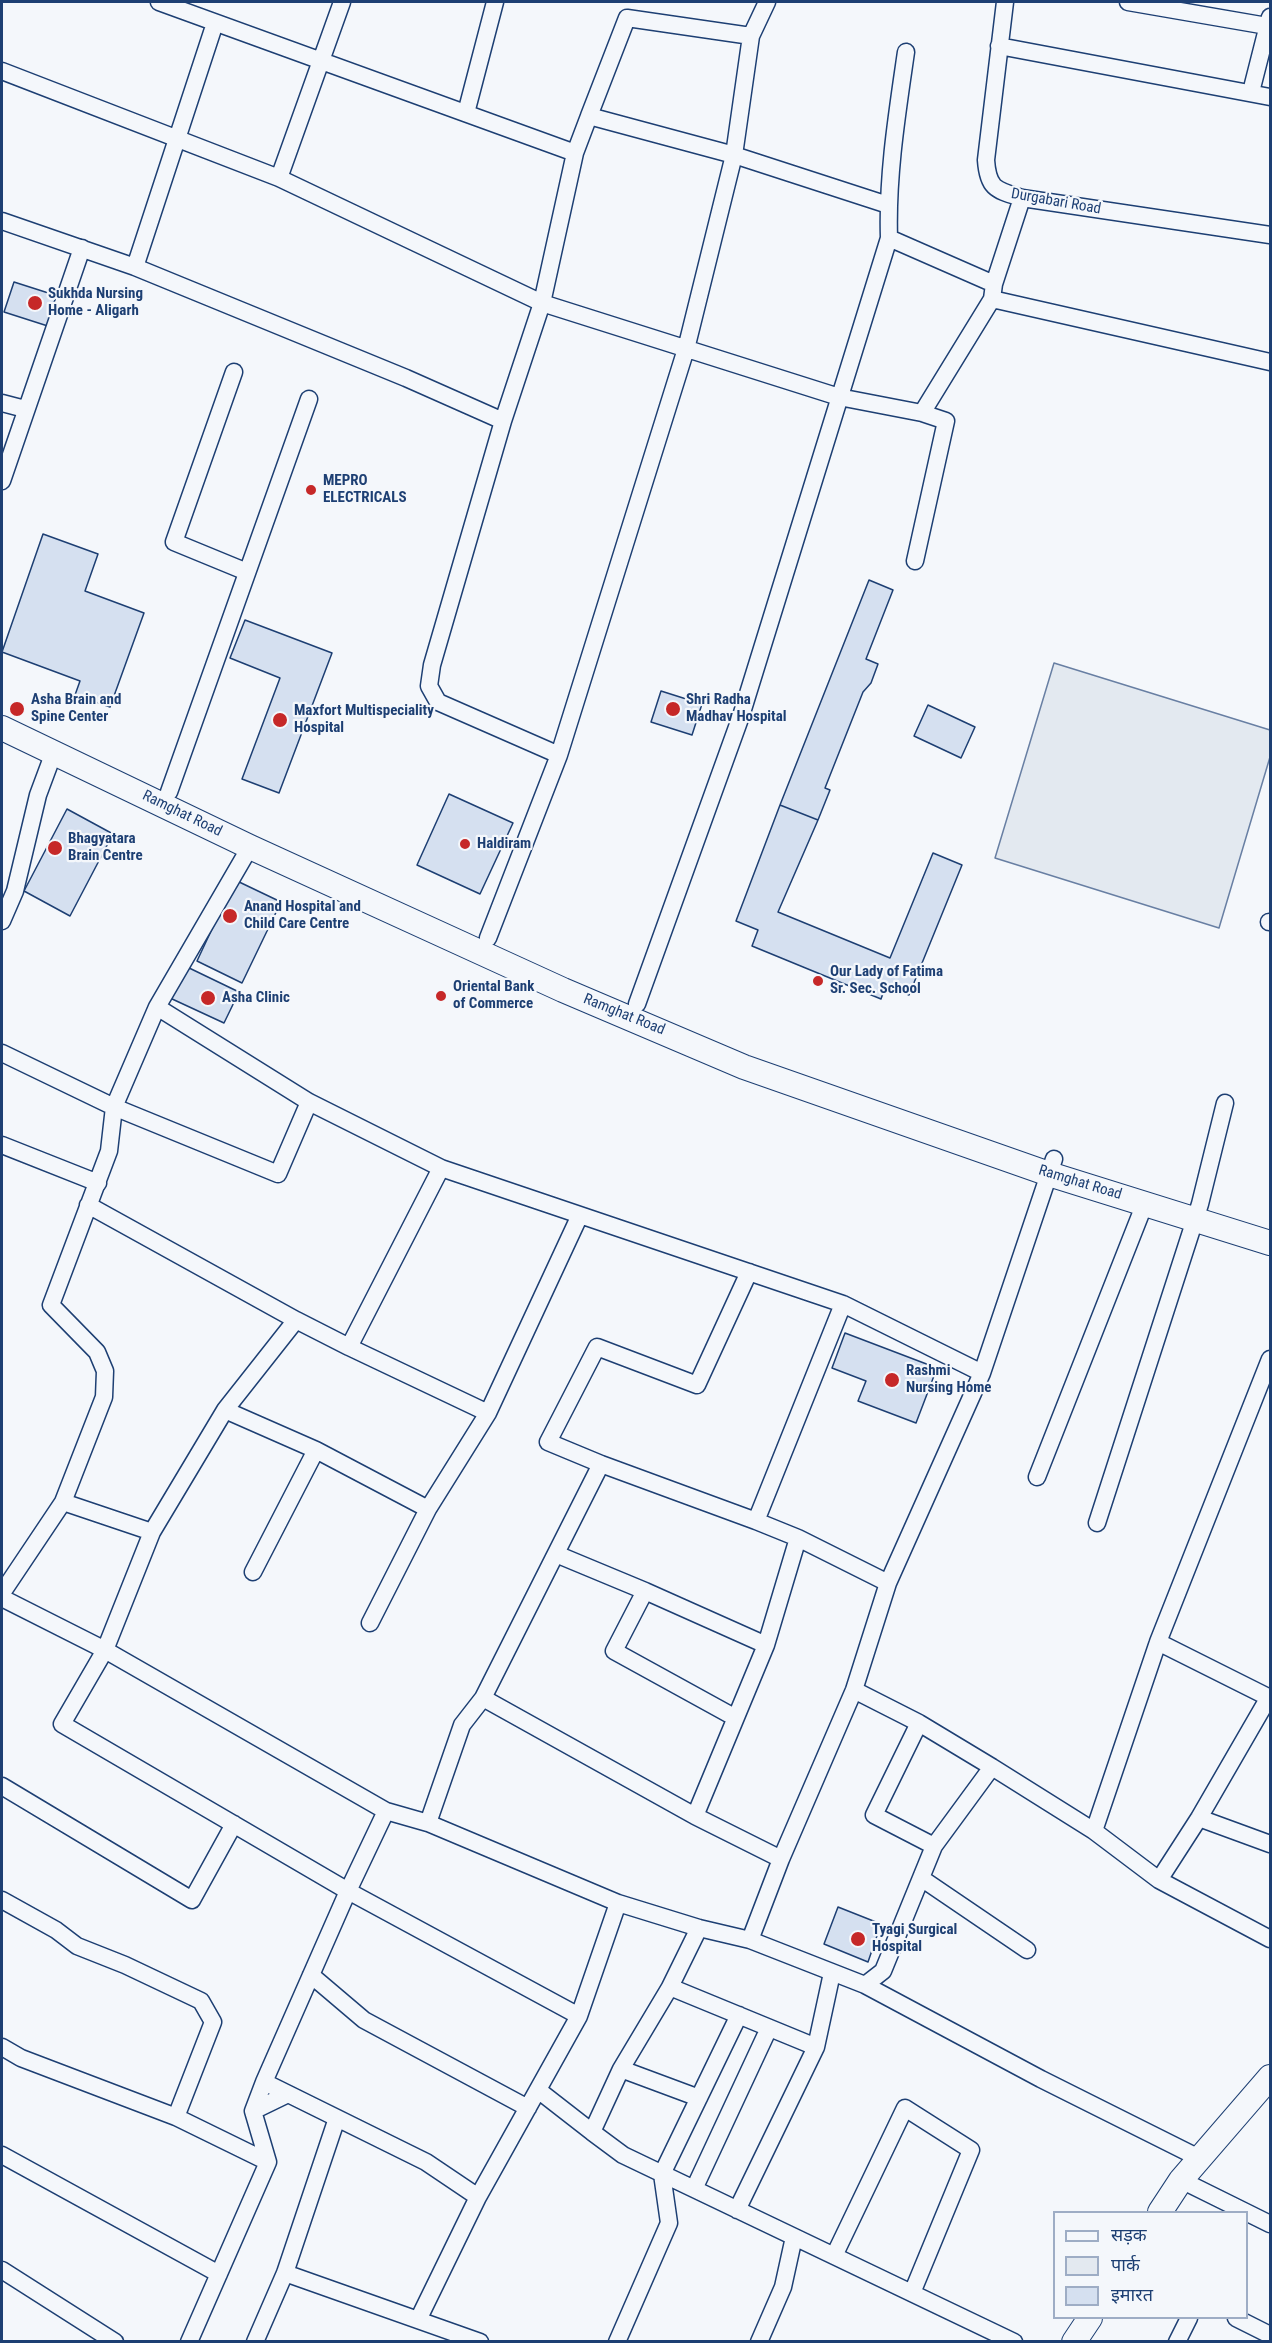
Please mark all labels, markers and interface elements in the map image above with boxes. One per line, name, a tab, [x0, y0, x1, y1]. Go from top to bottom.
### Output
street label: Durgabari Road	[1010, 185, 1102, 219]
place label: Sukhda Nursing Home - Aligarh	[48, 285, 143, 320]
marker: Sukhda Nursing Home - Aligarh	[26, 294, 44, 312]
place label: MEPRO ELECTRICALS	[323, 472, 406, 507]
marker: MEPRO ELECTRICALS	[304, 483, 318, 497]
place label: Asha Brain and Spine Center	[31, 691, 121, 726]
place label: Shri Radha Madhav Hospital	[686, 691, 787, 726]
marker: Asha Brain and Spine Center	[8, 700, 26, 718]
marker: Shri Radha Madhav Hospital	[664, 700, 682, 718]
place label: Maxfort Multispeciality Hospital	[294, 702, 434, 737]
marker: Maxfort Multispeciality Hospital	[271, 711, 289, 729]
street label: Ramghat Road	[139, 787, 225, 841]
place label: Bhagyatara Brain Centre	[68, 830, 143, 865]
place label: Haldiram	[477, 835, 531, 853]
marker: Haldiram	[458, 837, 472, 851]
marker: Bhagyatara Brain Centre	[46, 839, 64, 857]
place label: Anand Hospital and Child Care Centre	[244, 898, 361, 933]
marker: Anand Hospital and Child Care Centre	[221, 907, 239, 925]
place label: Our Lady of Fatima Sr. Sec. School	[830, 963, 943, 998]
marker: Our Lady of Fatima Sr. Sec. School	[811, 974, 825, 988]
place label: Oriental Bank of Commerce	[453, 978, 534, 1013]
marker: Asha Clinic	[199, 989, 217, 1007]
place label: Asha Clinic	[222, 989, 290, 1007]
marker: Oriental Bank of Commerce	[434, 989, 448, 1003]
street label: Ramghat Road	[581, 990, 667, 1040]
street label: Ramghat Road	[1036, 1162, 1124, 1204]
place label: Rashmi Nursing Home	[906, 1362, 991, 1397]
marker: Rashmi Nursing Home	[883, 1371, 901, 1389]
place label: Tyagi Surgical Hospital	[872, 1921, 957, 1956]
marker: Tyagi Surgical Hospital	[849, 1930, 867, 1948]
legend	[1053, 2211, 1248, 2319]
text: सड़क	[1111, 2224, 1147, 2245]
text: पार्क	[1111, 2254, 1140, 2275]
text: इमारत	[1111, 2284, 1153, 2305]

